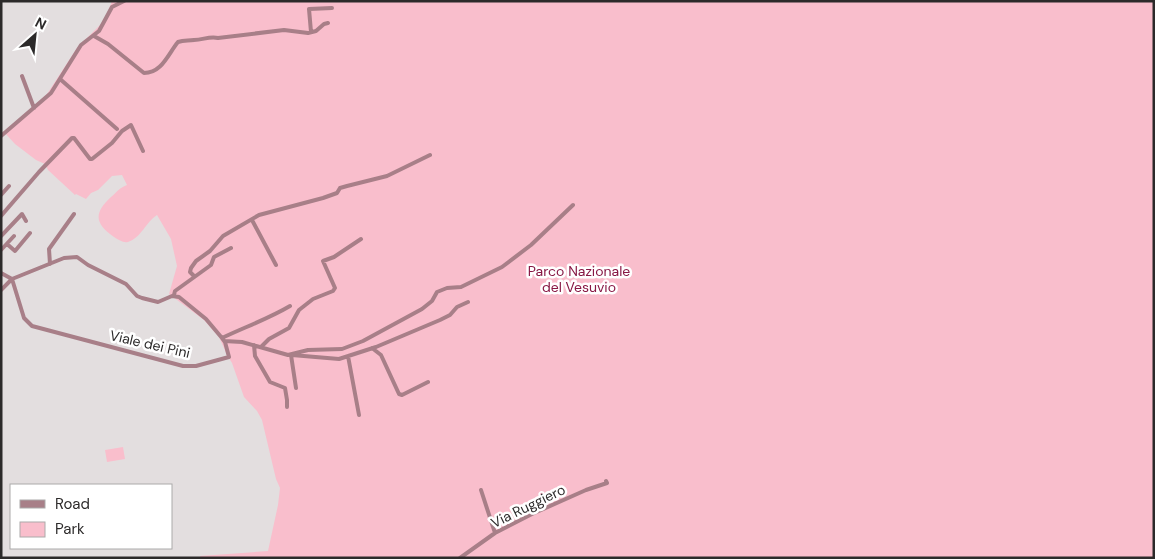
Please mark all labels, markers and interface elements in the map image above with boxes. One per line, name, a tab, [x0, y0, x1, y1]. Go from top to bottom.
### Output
north arrow	[10, 10, 60, 60]
text: N	[32, 13, 50, 34]
park label: Parco Nazionale del Vesuvio	[528, 262, 630, 296]
street label: Viale dei Pini	[108, 326, 192, 362]
street label: Via Ruggiero	[488, 480, 568, 532]
legend	[10, 484, 172, 549]
text: Road	[55, 494, 90, 514]
text: Park	[55, 519, 85, 539]

